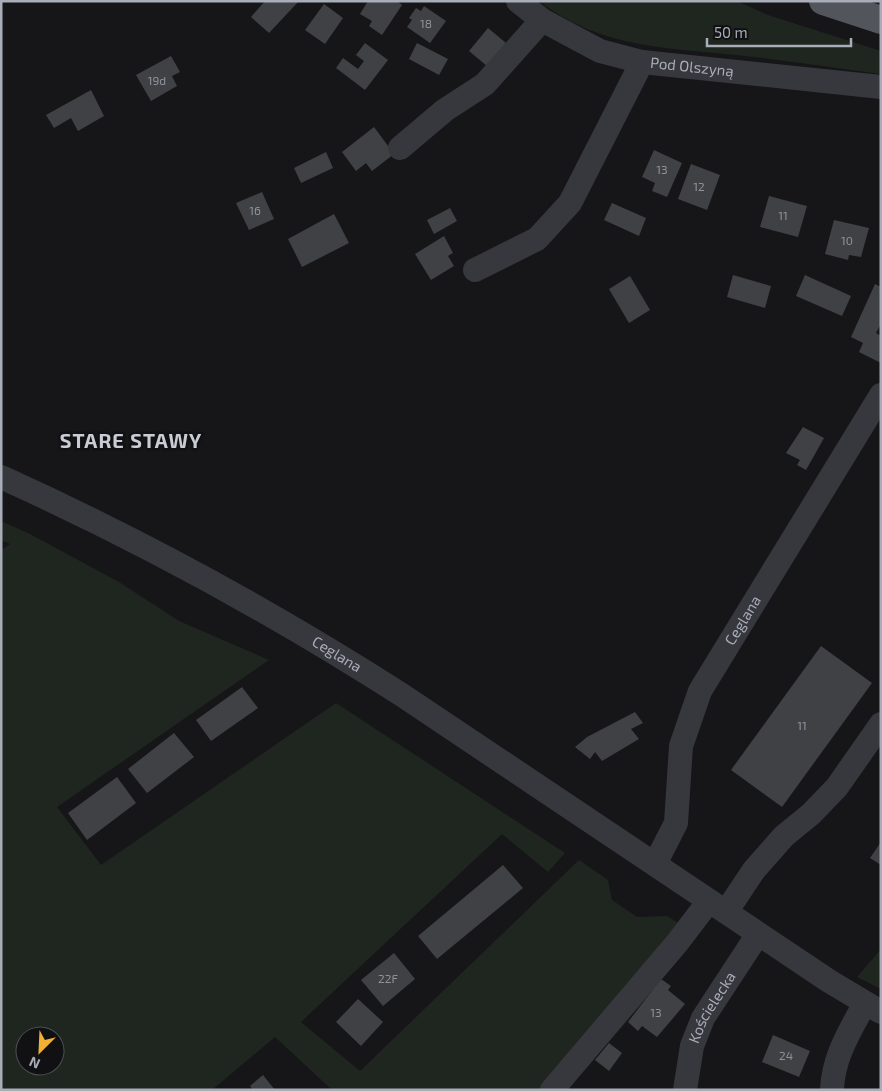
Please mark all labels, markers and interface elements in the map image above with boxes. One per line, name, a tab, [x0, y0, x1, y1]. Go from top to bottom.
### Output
scale bar	[707, 15, 851, 47]
house number: 18	[420, 16, 432, 30]
text: 50 m	[714, 23, 748, 41]
street label: Pod Olszyną	[649, 53, 735, 80]
house number: 19d	[148, 73, 166, 87]
house number: 13	[656, 162, 668, 176]
house number: 12	[693, 179, 705, 193]
house number: 16	[249, 203, 261, 217]
house number: 11	[778, 208, 788, 222]
house number: 10	[841, 233, 853, 247]
district label: STARE STAWY	[60, 428, 202, 452]
street label: Ceglana	[720, 592, 764, 648]
street label: Ceglana	[309, 632, 365, 675]
house number: 11	[797, 718, 807, 732]
street label: Kościelecka	[684, 968, 739, 1046]
house number: 22F	[378, 971, 399, 985]
house number: 13	[650, 1005, 662, 1019]
north arrow	[15, 1026, 65, 1076]
house number: 24	[779, 1048, 793, 1062]
text: N	[26, 1054, 43, 1073]

